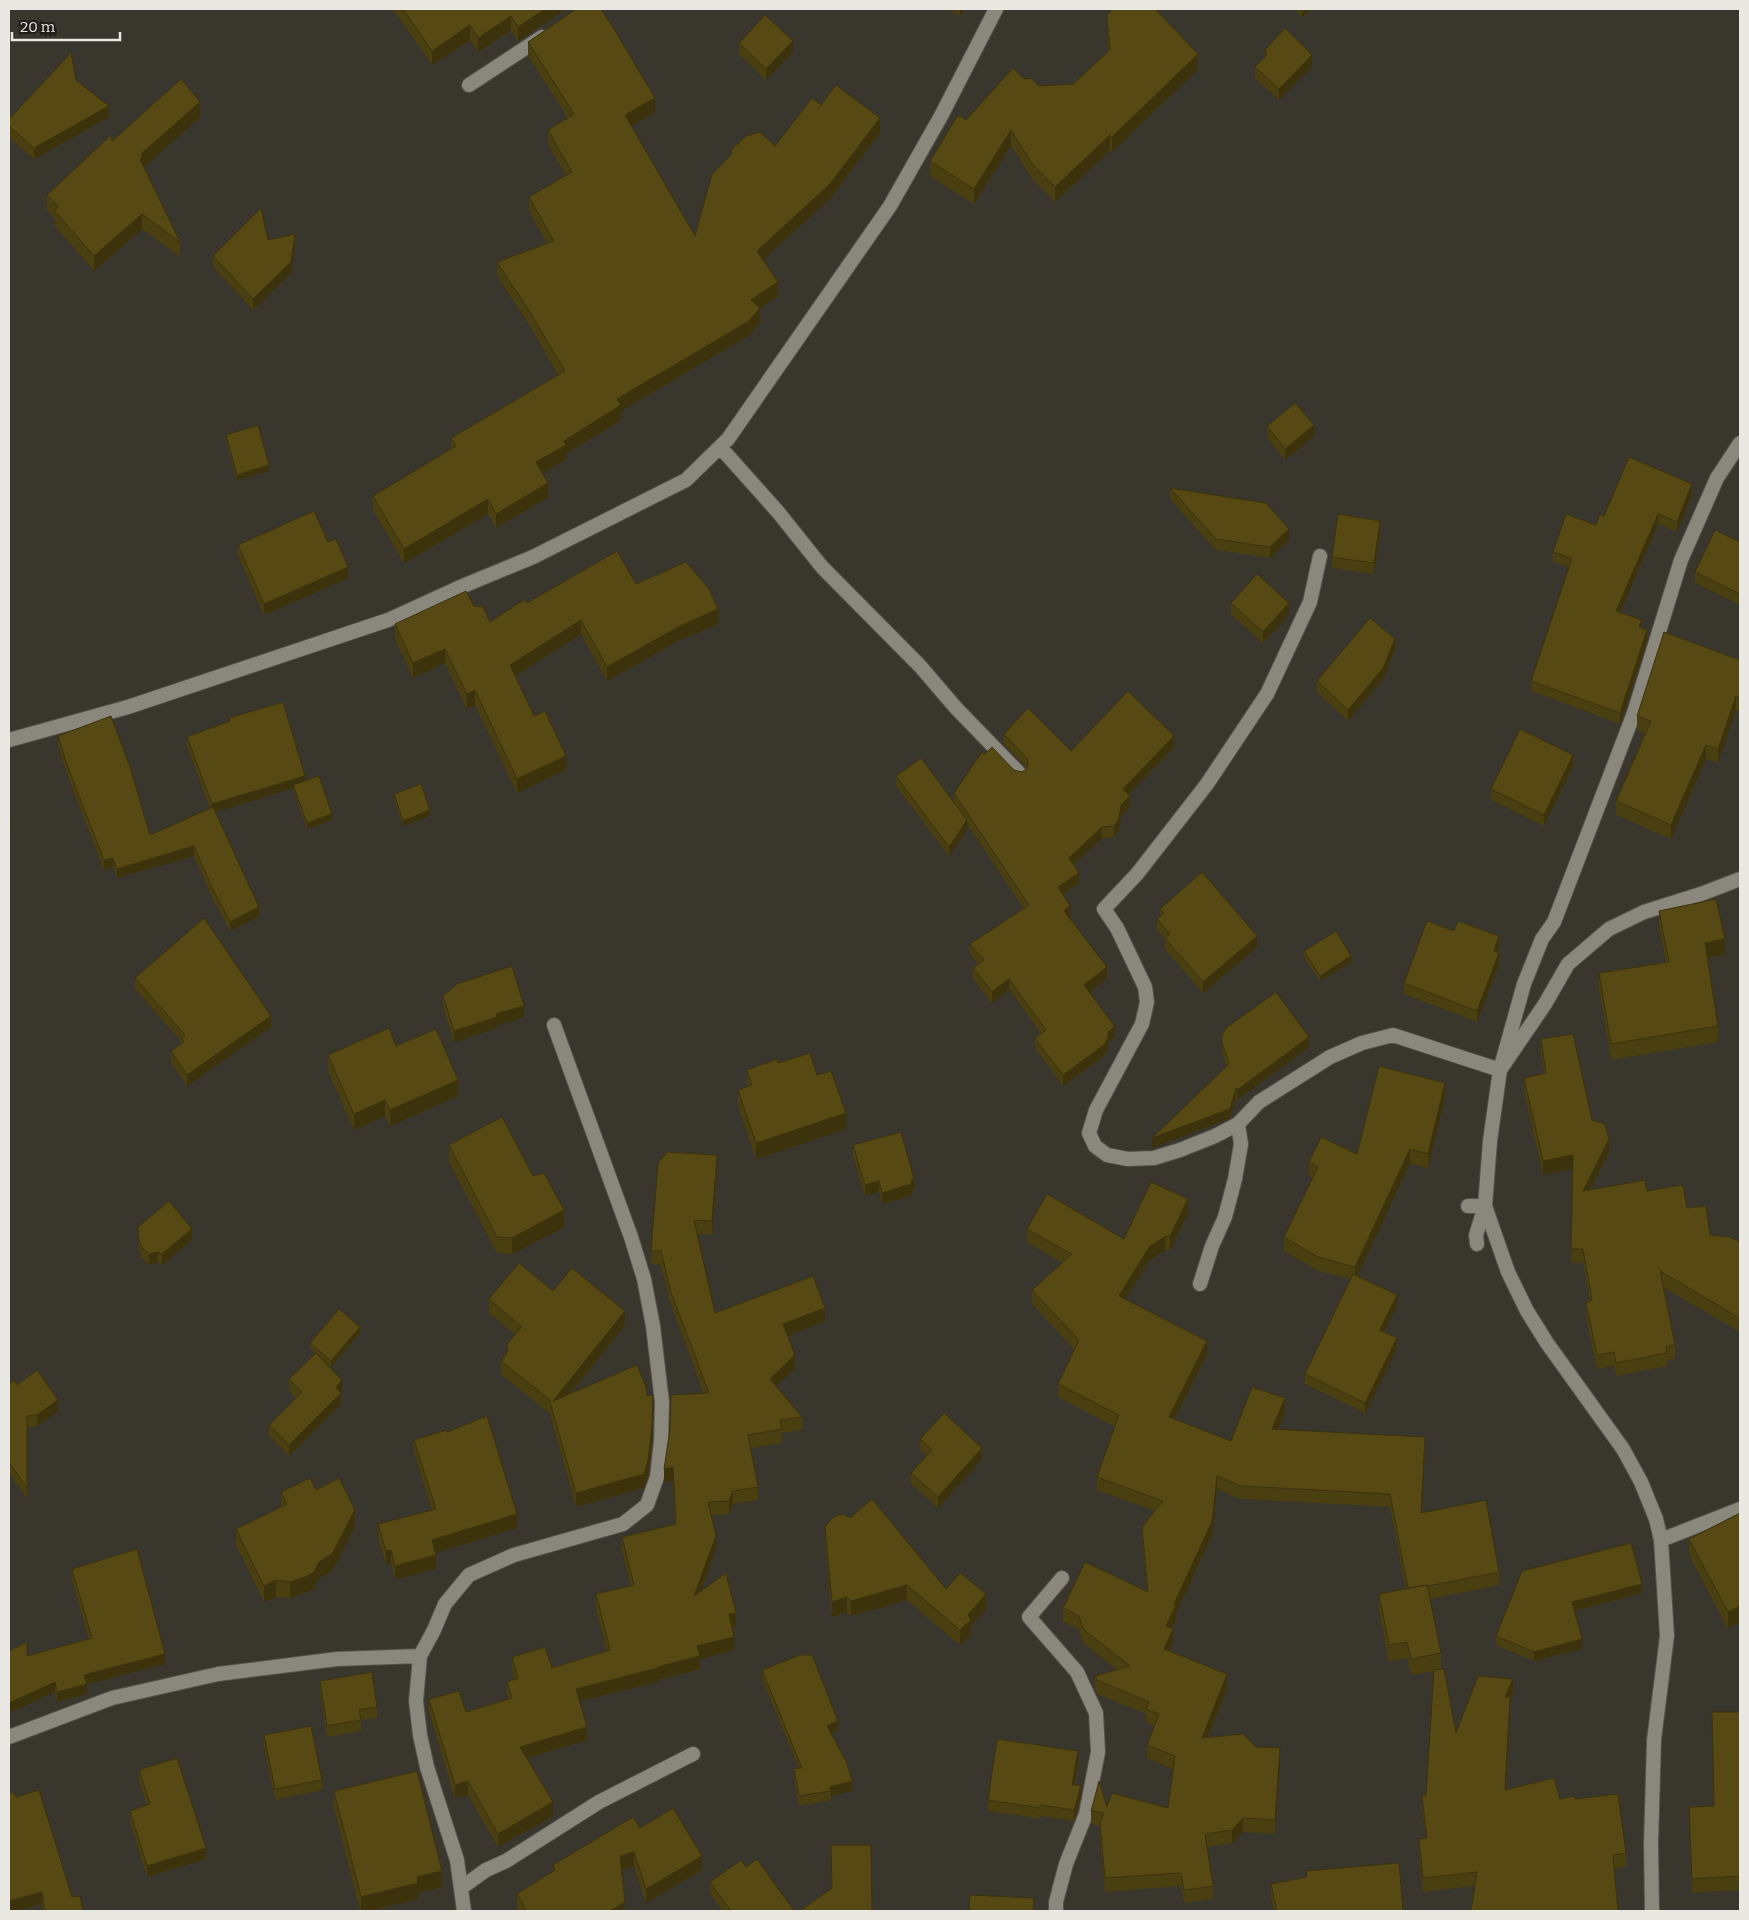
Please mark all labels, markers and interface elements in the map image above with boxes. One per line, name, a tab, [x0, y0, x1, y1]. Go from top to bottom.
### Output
scale bar	[12, 10, 120, 42]
text: 20 m	[20, 18, 56, 36]

